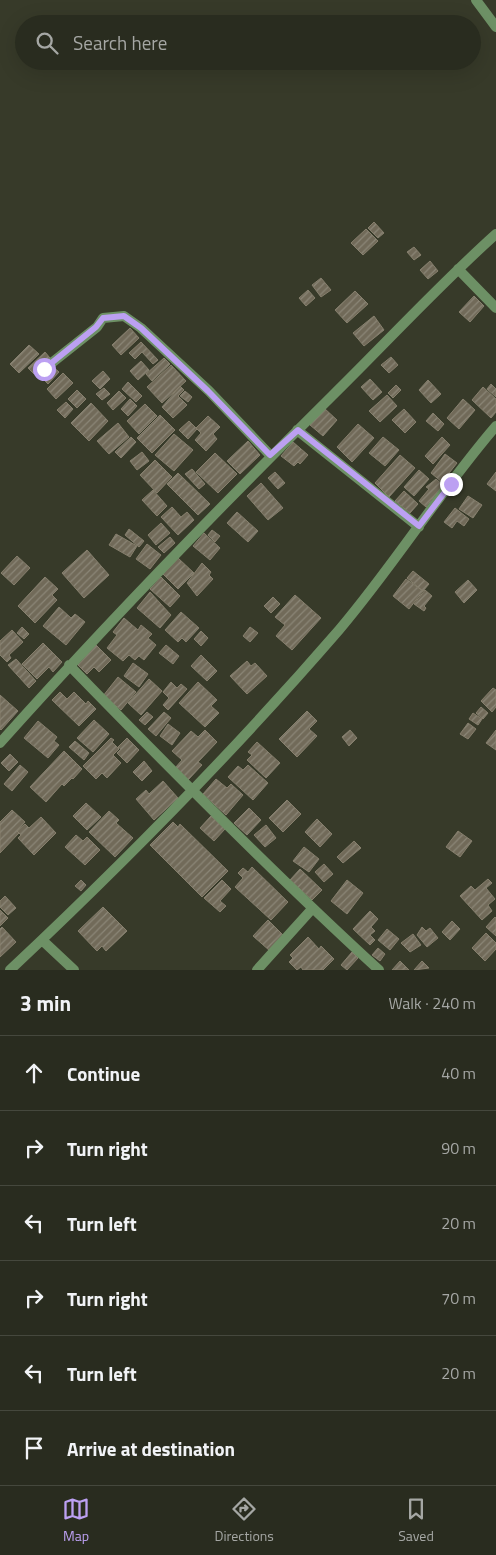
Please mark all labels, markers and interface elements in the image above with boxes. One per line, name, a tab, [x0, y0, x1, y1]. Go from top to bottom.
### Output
search box	[15, 15, 481, 70]
text: Search here	[73, 28, 167, 57]
icon: search	[33, 29, 61, 57]
route start	[33, 358, 56, 381]
route end	[440, 473, 463, 496]
text: 3 min	[20, 987, 71, 1019]
text: Walk · 240 m	[388, 991, 476, 1015]
icon: ahead	[20, 1059, 48, 1087]
text: Continue	[67, 1059, 140, 1088]
text: 40 m	[441, 1061, 476, 1085]
icon: right	[20, 1134, 48, 1162]
text: Turn right	[67, 1134, 148, 1163]
text: 90 m	[441, 1136, 476, 1160]
icon: left	[20, 1209, 48, 1237]
text: Turn left	[67, 1209, 137, 1238]
text: 20 m	[441, 1211, 476, 1235]
icon: right	[20, 1284, 48, 1312]
text: Turn right	[67, 1284, 148, 1313]
text: 70 m	[441, 1286, 476, 1310]
icon: left	[20, 1359, 48, 1387]
text: Turn left	[67, 1359, 137, 1388]
text: 20 m	[441, 1361, 476, 1385]
icon: arrive	[20, 1434, 48, 1462]
text: Arrive at destination	[67, 1434, 235, 1463]
tab: Map	[62, 1495, 90, 1546]
tab: Directions	[214, 1495, 274, 1546]
tab: Saved	[398, 1495, 434, 1546]

